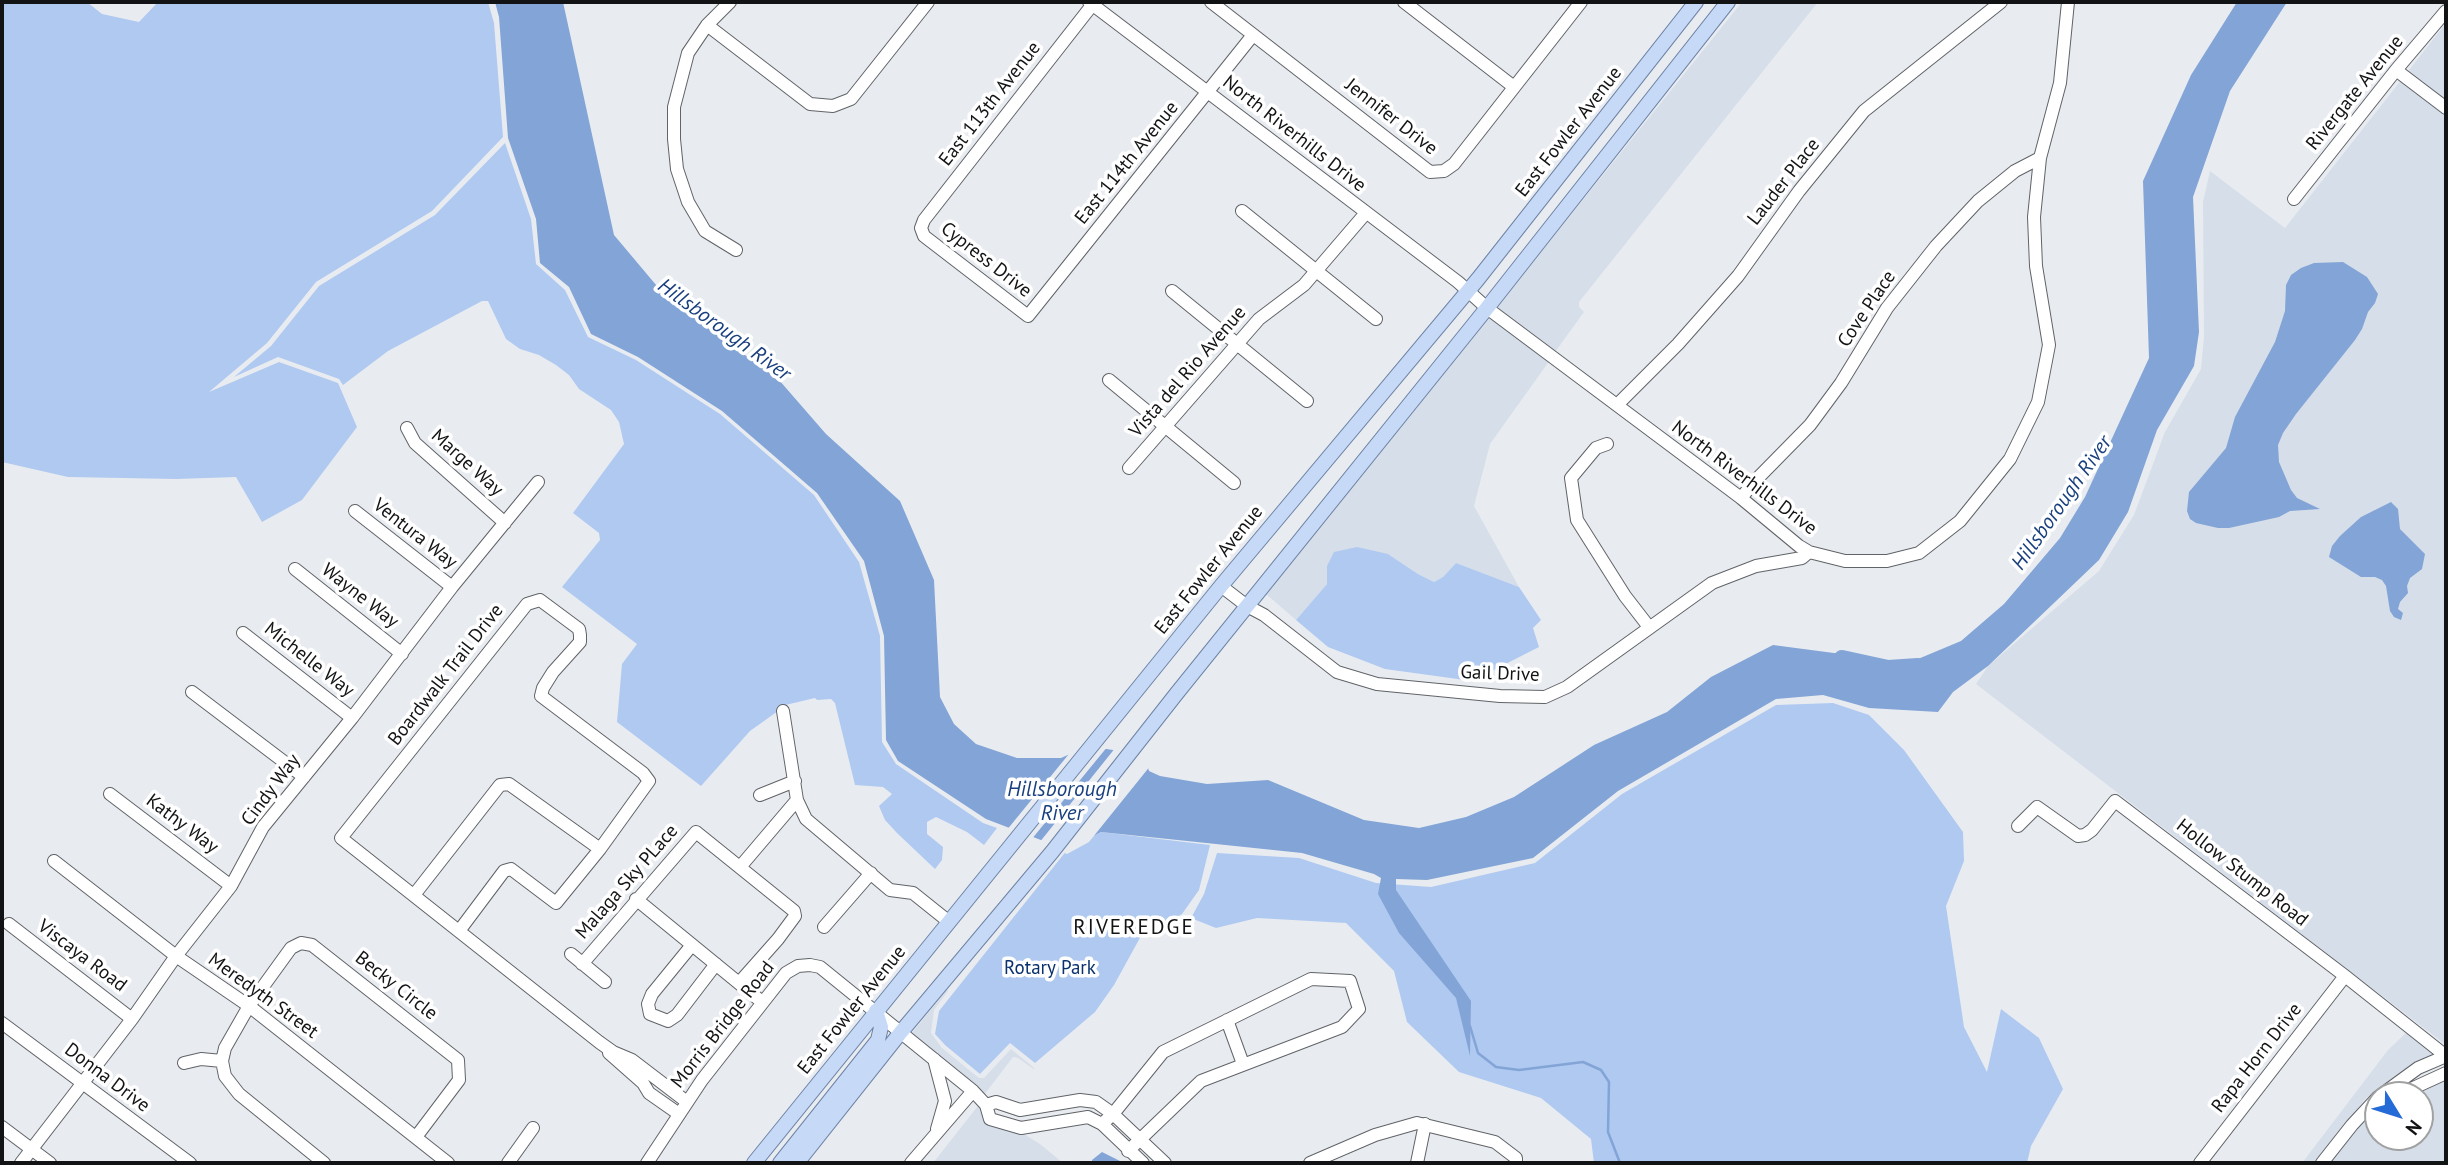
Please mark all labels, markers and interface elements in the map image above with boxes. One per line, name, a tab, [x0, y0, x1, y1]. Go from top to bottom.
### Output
street label: Rivergate Avenue	[2302, 31, 2408, 155]
street label: East 113th Avenue	[934, 37, 1046, 171]
street label: East Fowler Avenue	[1511, 62, 1627, 202]
street label: North Riverhills Drive	[1218, 71, 1370, 197]
street label: Jennifer Drive	[1340, 74, 1442, 160]
street label: East 114th Avenue	[1070, 97, 1184, 229]
street label: Lauder Place	[1743, 134, 1825, 230]
street label: Cypress Drive	[936, 217, 1036, 303]
street label: Cove Place	[1833, 266, 1901, 352]
water label: Hillsborough River	[653, 273, 795, 387]
street label: Vista del Rio Avenue	[1125, 302, 1251, 442]
street label: North Riverhills Drive	[1667, 416, 1821, 540]
street label: Marge Way	[426, 425, 508, 501]
water label: Hillsborough River	[2006, 431, 2118, 575]
street label: Ventura Way	[368, 494, 462, 574]
street label: East Fowler Avenue	[1150, 501, 1268, 639]
street label: Wayne Way	[317, 559, 403, 633]
street label: Boardwalk Trail Drive	[384, 600, 508, 750]
street label: Michelle Way	[260, 618, 358, 702]
street label: Gail Drive	[1460, 661, 1540, 687]
street label: Cindy Way	[237, 750, 305, 830]
water label: Hillsborough River	[1007, 777, 1117, 827]
street label: Kathy Way	[141, 789, 223, 859]
street label: Hollow Stump Road	[2172, 815, 2312, 931]
street label: Malaga Sky PLace	[571, 820, 683, 944]
street label: Viscaya Road	[33, 915, 131, 997]
district label: RIVEREDGE	[1074, 915, 1194, 941]
street label: East Fowler Avenue	[793, 941, 911, 1079]
street label: Becky Circle	[350, 947, 442, 1025]
street label: Meredyth Street	[204, 948, 322, 1044]
street label: Morris Bridge Road	[667, 957, 779, 1093]
park label: Rotary Park	[1004, 958, 1096, 980]
street label: Rapa Horn Drive	[2207, 999, 2307, 1117]
street label: Donna Drive	[60, 1039, 154, 1117]
north arrow	[2364, 1081, 2434, 1151]
text: N	[2401, 1115, 2427, 1140]

